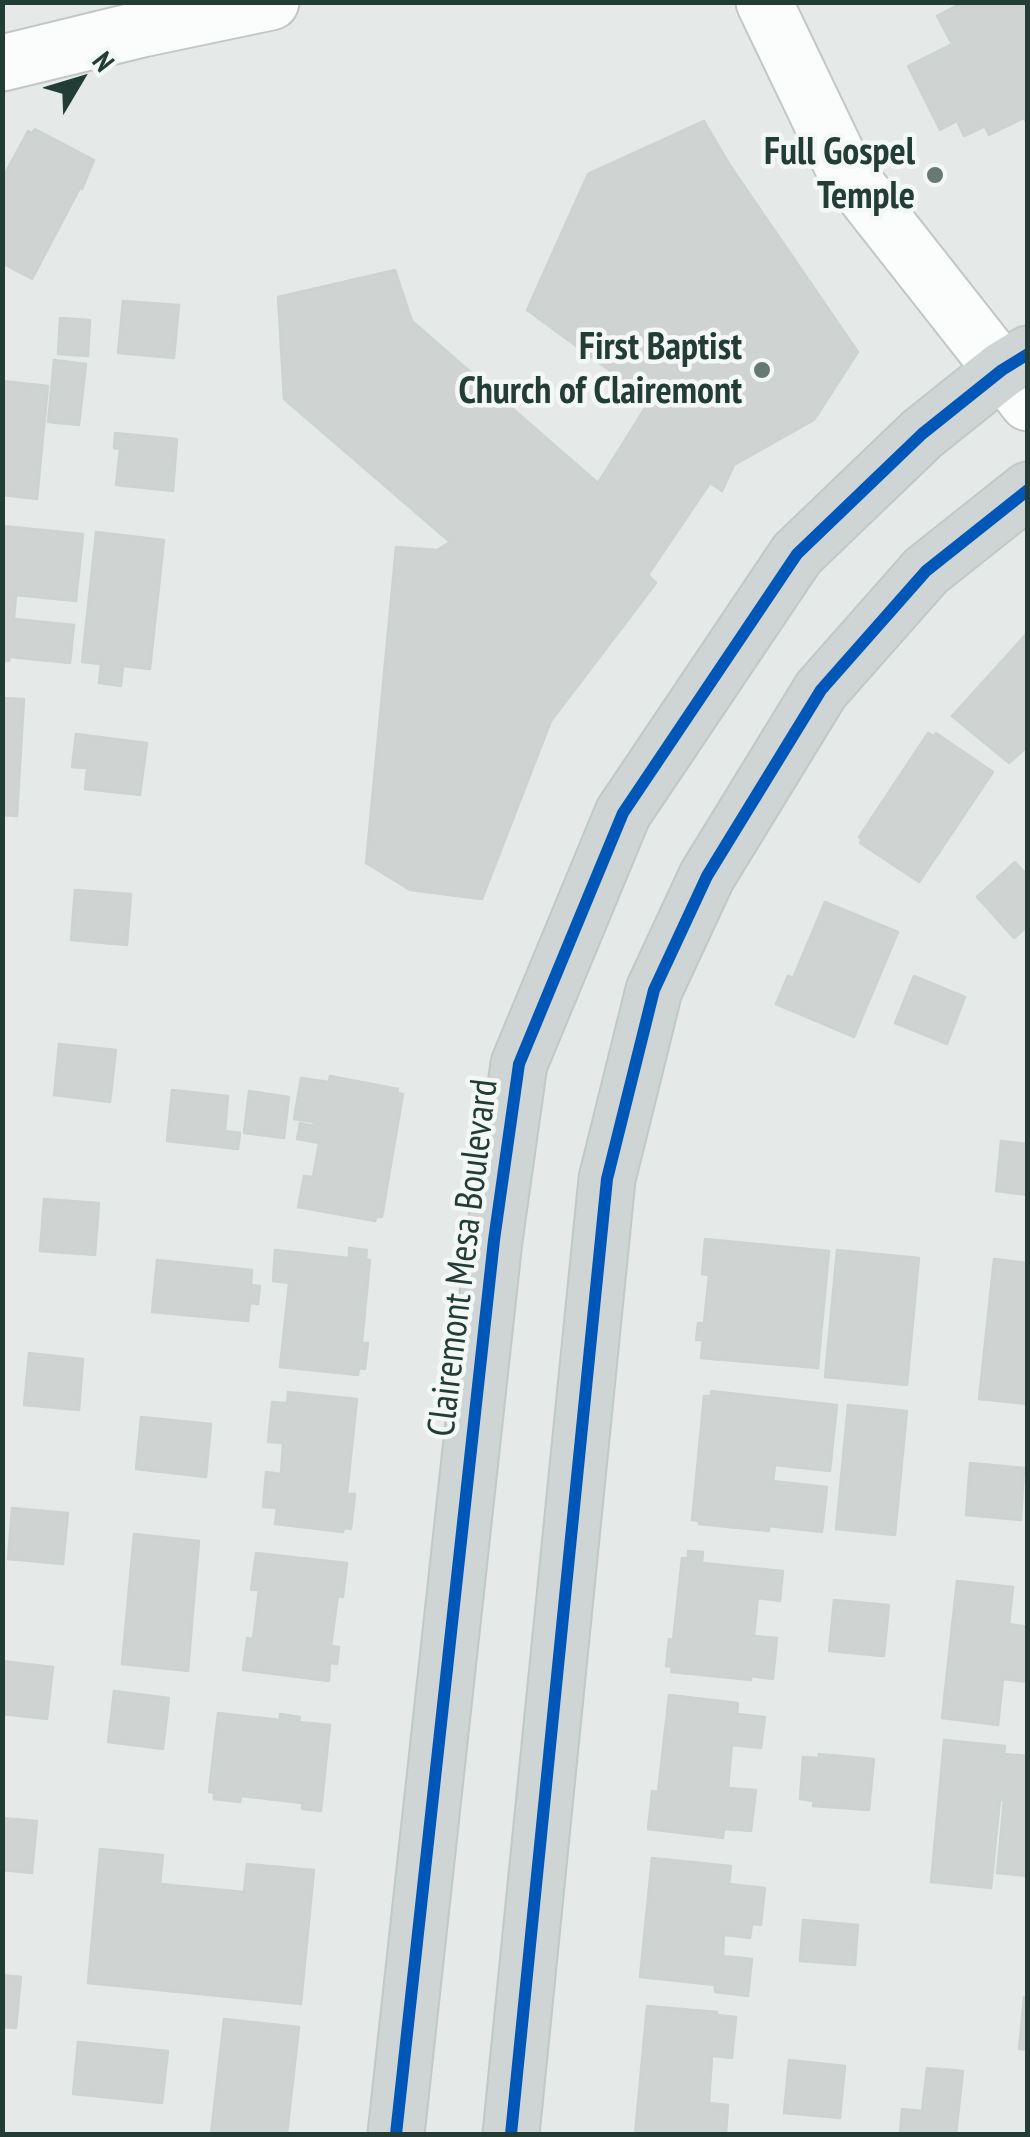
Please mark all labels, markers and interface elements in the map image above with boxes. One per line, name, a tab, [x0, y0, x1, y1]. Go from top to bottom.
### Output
north arrow	[30, 30, 130, 130]
text: N	[85, 44, 123, 79]
place label: Full Gospel Temple	[764, 130, 915, 220]
marker: Full Gospel Temple	[924, 164, 946, 186]
place label: First Baptist Church of Clairemont	[458, 325, 742, 414]
marker: First Baptist Church of Clairemont	[751, 359, 773, 381]
street label: Clairemont Mesa Boulevard	[419, 1077, 509, 1439]

